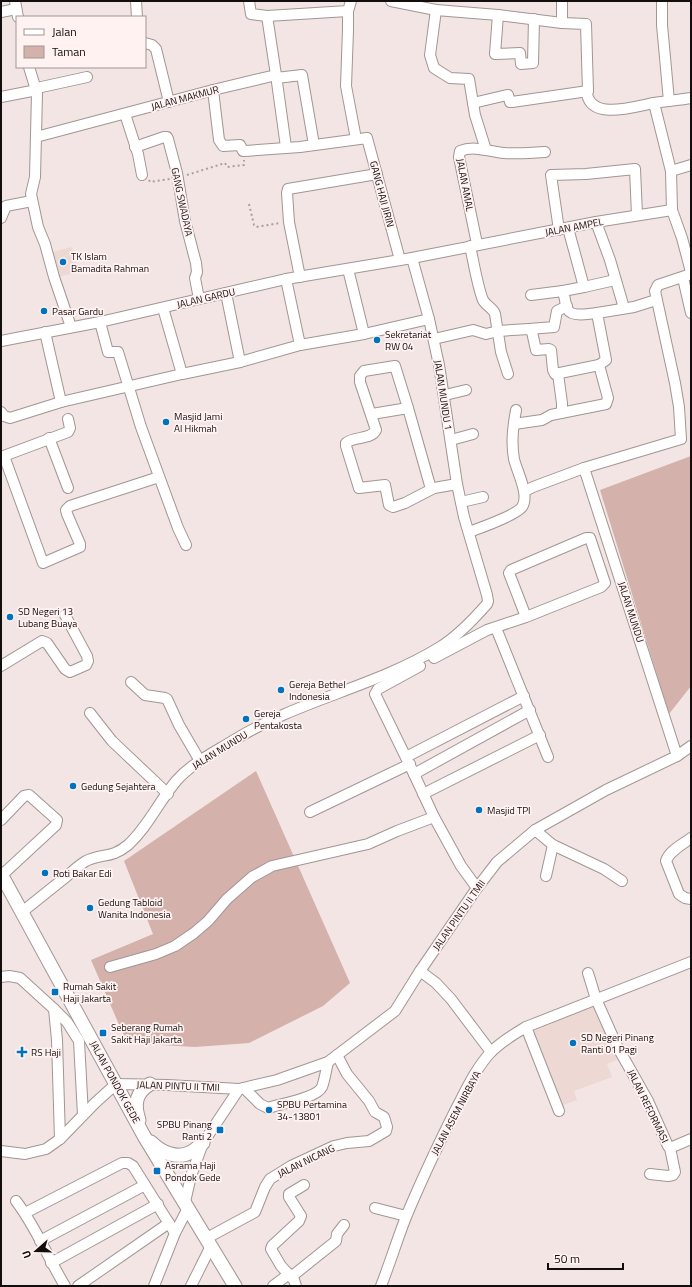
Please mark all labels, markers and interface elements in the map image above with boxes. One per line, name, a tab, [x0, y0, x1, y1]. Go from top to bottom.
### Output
legend	[16, 16, 146, 68]
text: Jalan	[52, 22, 77, 41]
text: Taman	[52, 42, 86, 61]
street label: JALAN MAKMUR	[149, 82, 221, 114]
street label: JALAN AMAL	[453, 157, 478, 213]
street label: GANG HAJI JIRIN	[366, 159, 398, 229]
street label: GANG SWADAYA	[167, 166, 197, 238]
street label: JALAN AMPEL	[544, 214, 605, 240]
place label: TK Islam Bamadita Rahman	[71, 249, 149, 276]
marker: TK Islam Bamadita Rahman	[58, 257, 68, 267]
street label: JALAN GARDU	[175, 284, 237, 312]
place label: Pasar Gardu	[52, 304, 103, 319]
marker: Pasar Gardu	[39, 306, 49, 316]
place label: Sekretariat RW 04	[385, 327, 432, 354]
marker: Sekretariat RW 04	[372, 335, 382, 345]
street label: JALAN MUNDU 1	[430, 359, 456, 431]
place label: Masjid Jami Al Hikmah	[174, 409, 222, 436]
marker: Masjid Jami Al Hikmah	[161, 417, 171, 427]
street label: JALAN MUNDU	[614, 580, 648, 644]
place label: SD Negeri 13 Lubang Buaya	[18, 604, 77, 631]
marker: SD Negeri 13 Lubang Buaya	[5, 612, 15, 622]
place label: Gereja Bethel Indonesia	[289, 677, 345, 704]
marker: Gereja Bethel Indonesia	[276, 685, 286, 695]
place label: Gereja Pentakosta	[254, 706, 302, 733]
marker: Gereja Pentakosta	[241, 714, 251, 724]
street label: JALAN MUNDU	[189, 727, 251, 773]
place label: Gedung Sejahtera	[81, 779, 156, 794]
marker: Gedung Sejahtera	[68, 781, 78, 791]
place label: Masjid TPI	[487, 803, 531, 818]
marker: Masjid TPI	[474, 805, 484, 815]
place label: Roti Bakar Edi	[53, 866, 112, 881]
marker: Roti Bakar Edi	[40, 868, 50, 878]
street label: JALAN PINTU II TMII	[429, 877, 489, 953]
place label: Gedung Tabloid Wanita Indonesia	[98, 895, 171, 922]
marker: Gedung Tabloid Wanita Indonesia	[85, 903, 95, 913]
place label: Rumah Sakit Haji Jakarta	[63, 979, 117, 1006]
marker: Rumah Sakit Haji Jakarta	[50, 987, 60, 997]
place label: Seberang Rumah Sakit Haji Jakarta	[111, 1020, 183, 1047]
marker: Seberang Rumah Sakit Haji Jakarta	[98, 1028, 108, 1038]
place label: SD Negeri Pinang Ranti 01 Pagi	[581, 1030, 654, 1057]
street label: JALAN PONDOK GEDE	[86, 1038, 144, 1126]
marker: SD Negeri Pinang Ranti 01 Pagi	[568, 1038, 578, 1048]
place label: RS Haji	[31, 1045, 61, 1060]
marker: RS Haji	[16, 1046, 28, 1058]
street label: JALAN REFORMASI	[624, 1067, 672, 1145]
street label: JALAN ASEM NIRBAYA	[427, 1068, 485, 1158]
street label: JALAN PINTU II TMII	[136, 1077, 220, 1095]
place label: SPBU Pertamina 34-13801	[277, 1097, 347, 1124]
marker: SPBU Pertamina 34-13801	[264, 1105, 274, 1115]
place label: SPBU Pinang Ranti 2	[157, 1117, 212, 1144]
marker: SPBU Pinang Ranti 2	[215, 1125, 225, 1135]
street label: JALAN NICANG	[275, 1141, 337, 1181]
place label: Asrama Haji Pondok Gede	[165, 1158, 221, 1185]
marker: Asrama Haji Pondok Gede	[152, 1166, 162, 1176]
north arrow	[16, 1231, 56, 1271]
scale bar	[548, 1245, 623, 1271]
text: U	[18, 1248, 35, 1261]
text: 50 m	[554, 1249, 580, 1268]

